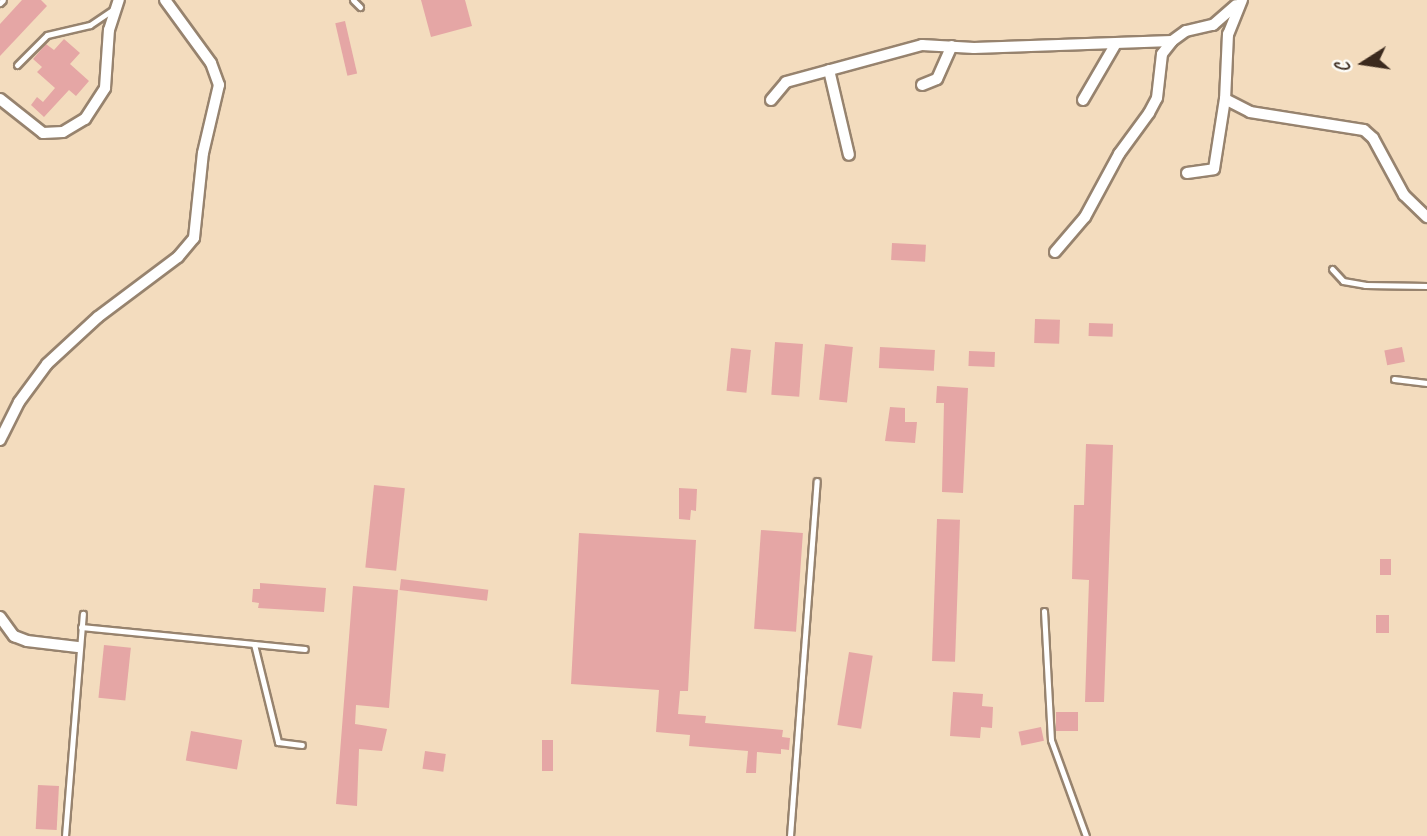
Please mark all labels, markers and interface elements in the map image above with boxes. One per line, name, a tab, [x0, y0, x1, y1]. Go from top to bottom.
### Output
north arrow	[1329, 28, 1399, 98]
text: С	[1331, 60, 1356, 74]

